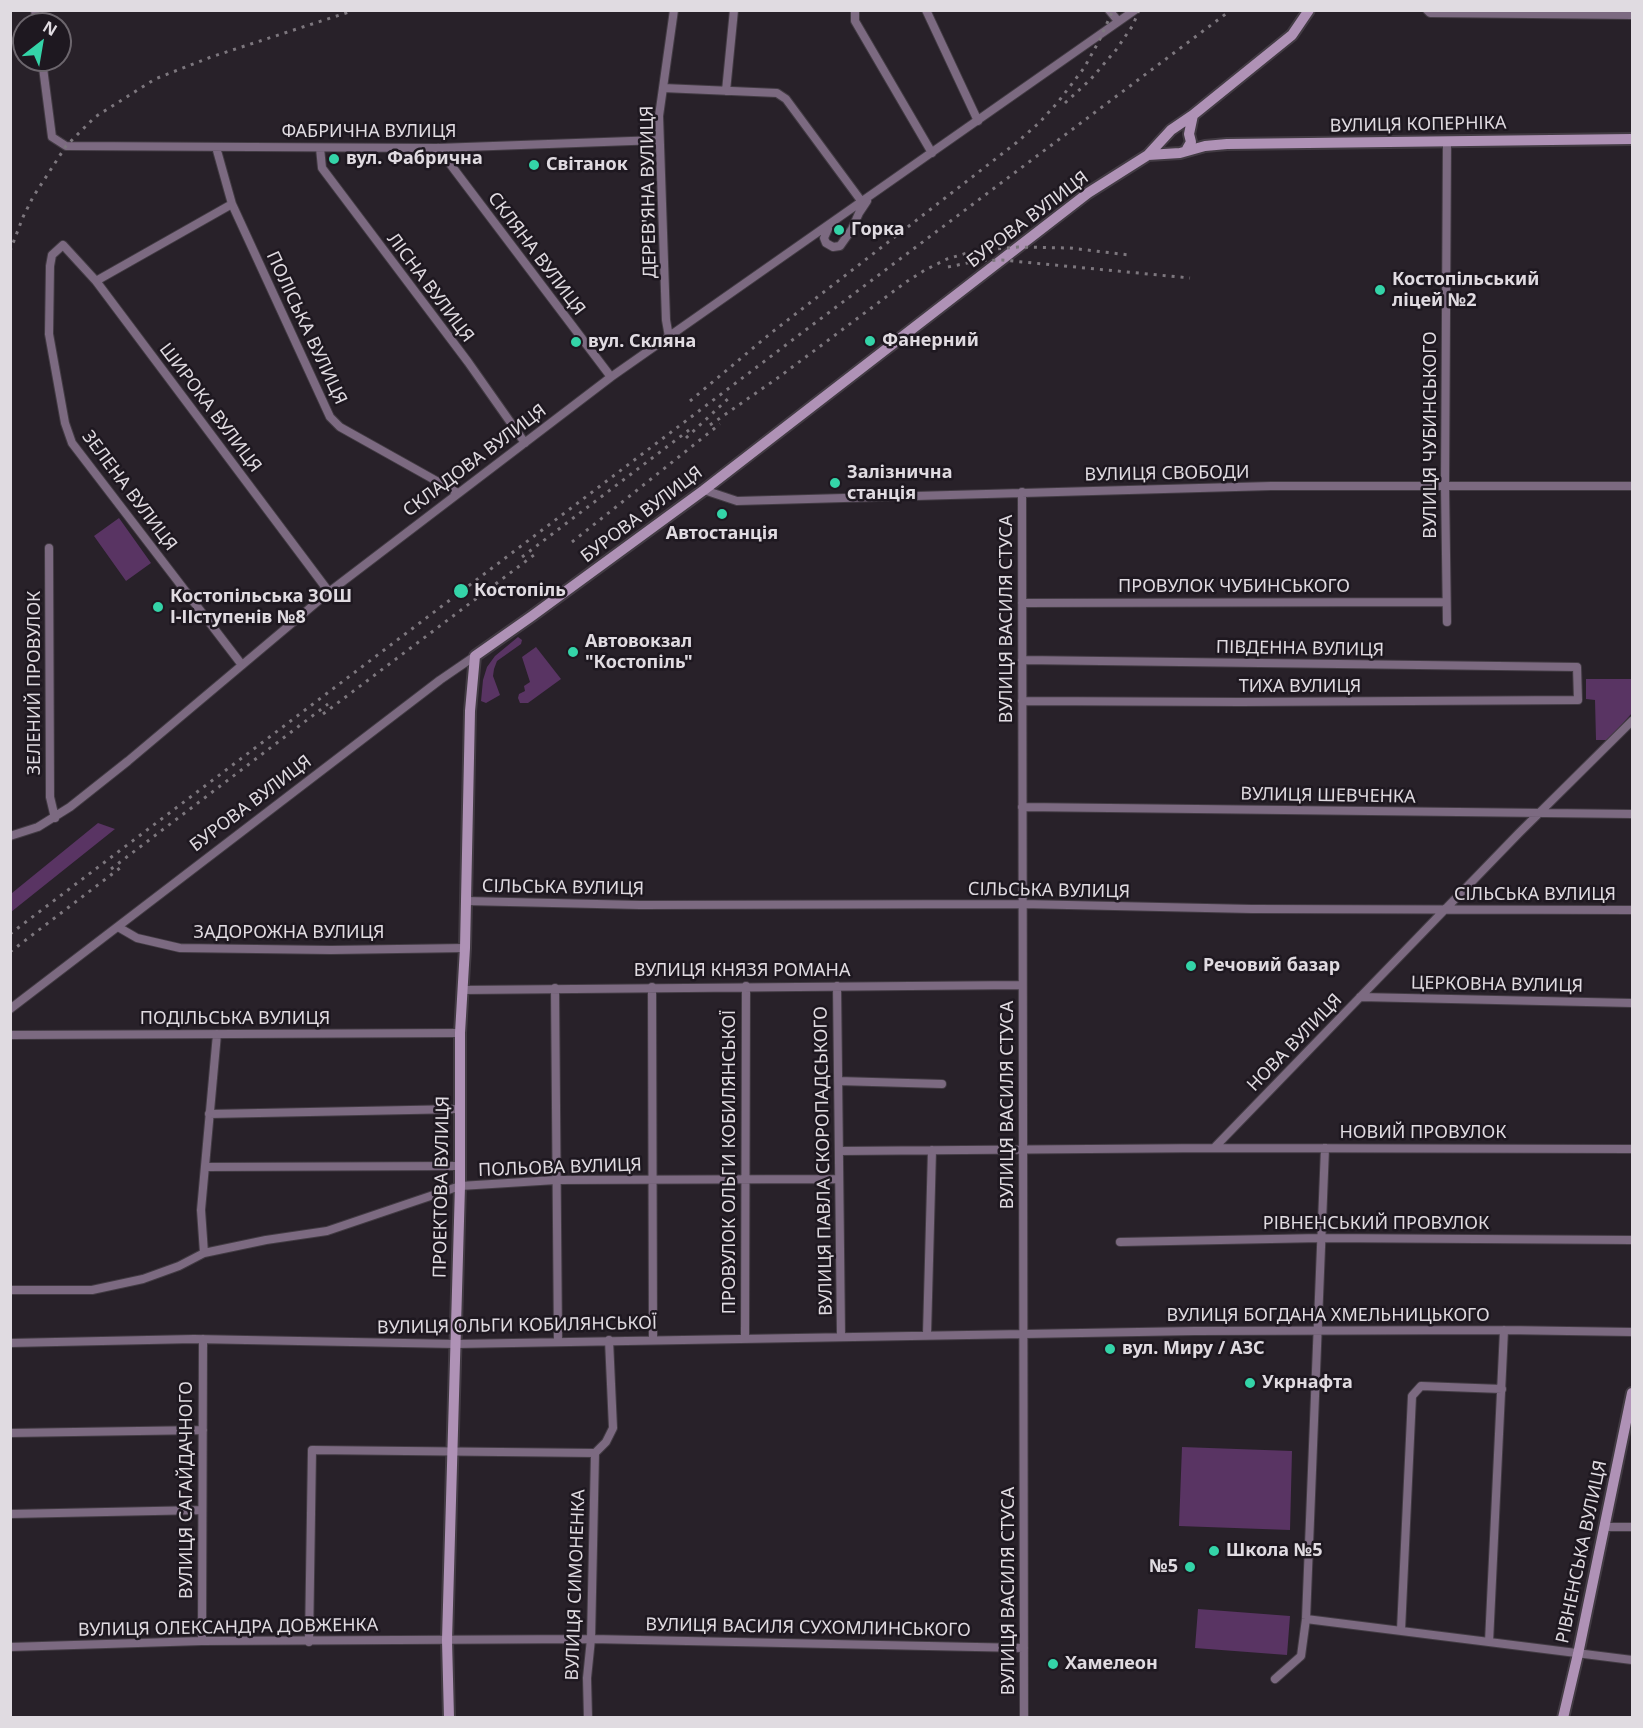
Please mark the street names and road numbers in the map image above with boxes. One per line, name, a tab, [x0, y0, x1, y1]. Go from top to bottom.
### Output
street label: ДЕРЕВ'ЯНА ВУЛИЦЯ	[637, 105, 661, 279]
street label: ВУЛИЦЯ КОПЕРНІКА	[1329, 113, 1507, 137]
street label: ФАБРИЧНА ВУЛИЦЯ	[282, 121, 456, 143]
street label: БУРОВА ВУЛИЦЯ	[963, 167, 1093, 273]
street label: СКЛЯНА ВУЛИЦЯ	[483, 188, 589, 320]
street label: ЛІСНА ВУЛИЦЯ	[382, 229, 478, 347]
street label: ПОЛІСЬКА ВУЛИЦЯ	[261, 248, 351, 408]
street label: ВУЛИЦЯ ЧУБИНСЬКОГО	[1420, 331, 1442, 539]
street label: ШИРОКА ВУЛИЦЯ	[154, 339, 266, 477]
street label: СКЛАДОВА ВУЛИЦЯ	[399, 400, 551, 522]
street label: ЗЕЛЕНА ВУЛИЦЯ	[77, 427, 181, 555]
street label: БУРОВА ВУЛИЦЯ	[577, 462, 707, 568]
street label: ВУЛИЦЯ СВОБОДИ	[1084, 462, 1250, 486]
street label: ВУЛИЦЯ ВАСИЛЯ СТУСА	[996, 515, 1018, 723]
street label: ПРОВУЛОК ЧУБИНСЬКОГО	[1118, 576, 1350, 598]
street label: ЗЕЛЕНИЙ ПРОВУЛОК	[24, 591, 46, 775]
street label: ПІВДЕННА ВУЛИЦЯ	[1216, 637, 1384, 661]
street label: ТИХА ВУЛИЦЯ	[1239, 676, 1361, 698]
street label: БУРОВА ВУЛИЦЯ	[186, 751, 316, 857]
street label: ВУЛИЦЯ ШЕВЧЕНКА	[1240, 784, 1416, 808]
street label: СІЛЬСЬКА ВУЛИЦЯ	[482, 876, 644, 900]
street label: СІЛЬСЬКА ВУЛИЦЯ	[968, 879, 1130, 903]
street label: СІЛЬСЬКА ВУЛИЦЯ	[1454, 884, 1616, 906]
street label: ЗАДОРОЖНА ВУЛИЦЯ	[194, 922, 384, 944]
street label: ВУЛИЦЯ КНЯЗЯ РОМАНА	[634, 960, 850, 982]
street label: ЦЕРКОВНА ВУЛИЦЯ	[1411, 973, 1583, 997]
street label: НОВА ВУЛИЦЯ	[1243, 990, 1347, 1096]
street label: ВУЛИЦЯ ВАСИЛЯ СТУСА	[997, 1001, 1019, 1209]
street label: ВУЛИЦЯ ПАВЛА СКОРОПАДСЬКОГО	[810, 1006, 838, 1316]
street label: ПОДІЛЬСЬКА ВУЛИЦЯ	[140, 1008, 330, 1030]
street label: ПРОВУЛОК ОЛЬГИ КОБИЛЯНСЬКОЇ	[719, 1010, 741, 1314]
street label: ПРОЕКТОВА ВУЛИЦЯ	[430, 1096, 454, 1278]
street label: НОВИЙ ПРОВУЛОК	[1339, 1122, 1507, 1144]
street label: ПОЛЬОВА ВУЛИЦЯ	[478, 1154, 642, 1182]
street label: РІВНЕНСЬКИЙ ПРОВУЛОК	[1263, 1213, 1489, 1235]
street label: ВУЛИЦЯ БОГДАНА ХМЕЛЬНИЦЬКОГО	[1166, 1305, 1490, 1327]
street label: ВУЛИЦЯ ОЛЬГИ КОБИЛЯНСЬКОЇ	[377, 1313, 657, 1339]
street label: ВУЛИЦЯ САГАЙДАЧНОГО	[176, 1381, 198, 1599]
street label: РІВНЕНСЬКА ВУЛИЦЯ	[1552, 1459, 1612, 1645]
street label: ВУЛИЦЯ ВАСИЛЯ СТУСА	[998, 1487, 1020, 1695]
street label: ВУЛИЦЯ СИМОНЕНКА	[562, 1489, 590, 1681]
street label: ВУЛИЦЯ ВАСИЛЯ СУХОМЛИНСЬКОГО	[645, 1614, 971, 1642]
street label: ВУЛИЦЯ ОЛЕКСАНДРА ДОВЖЕНКА	[78, 1615, 378, 1641]

